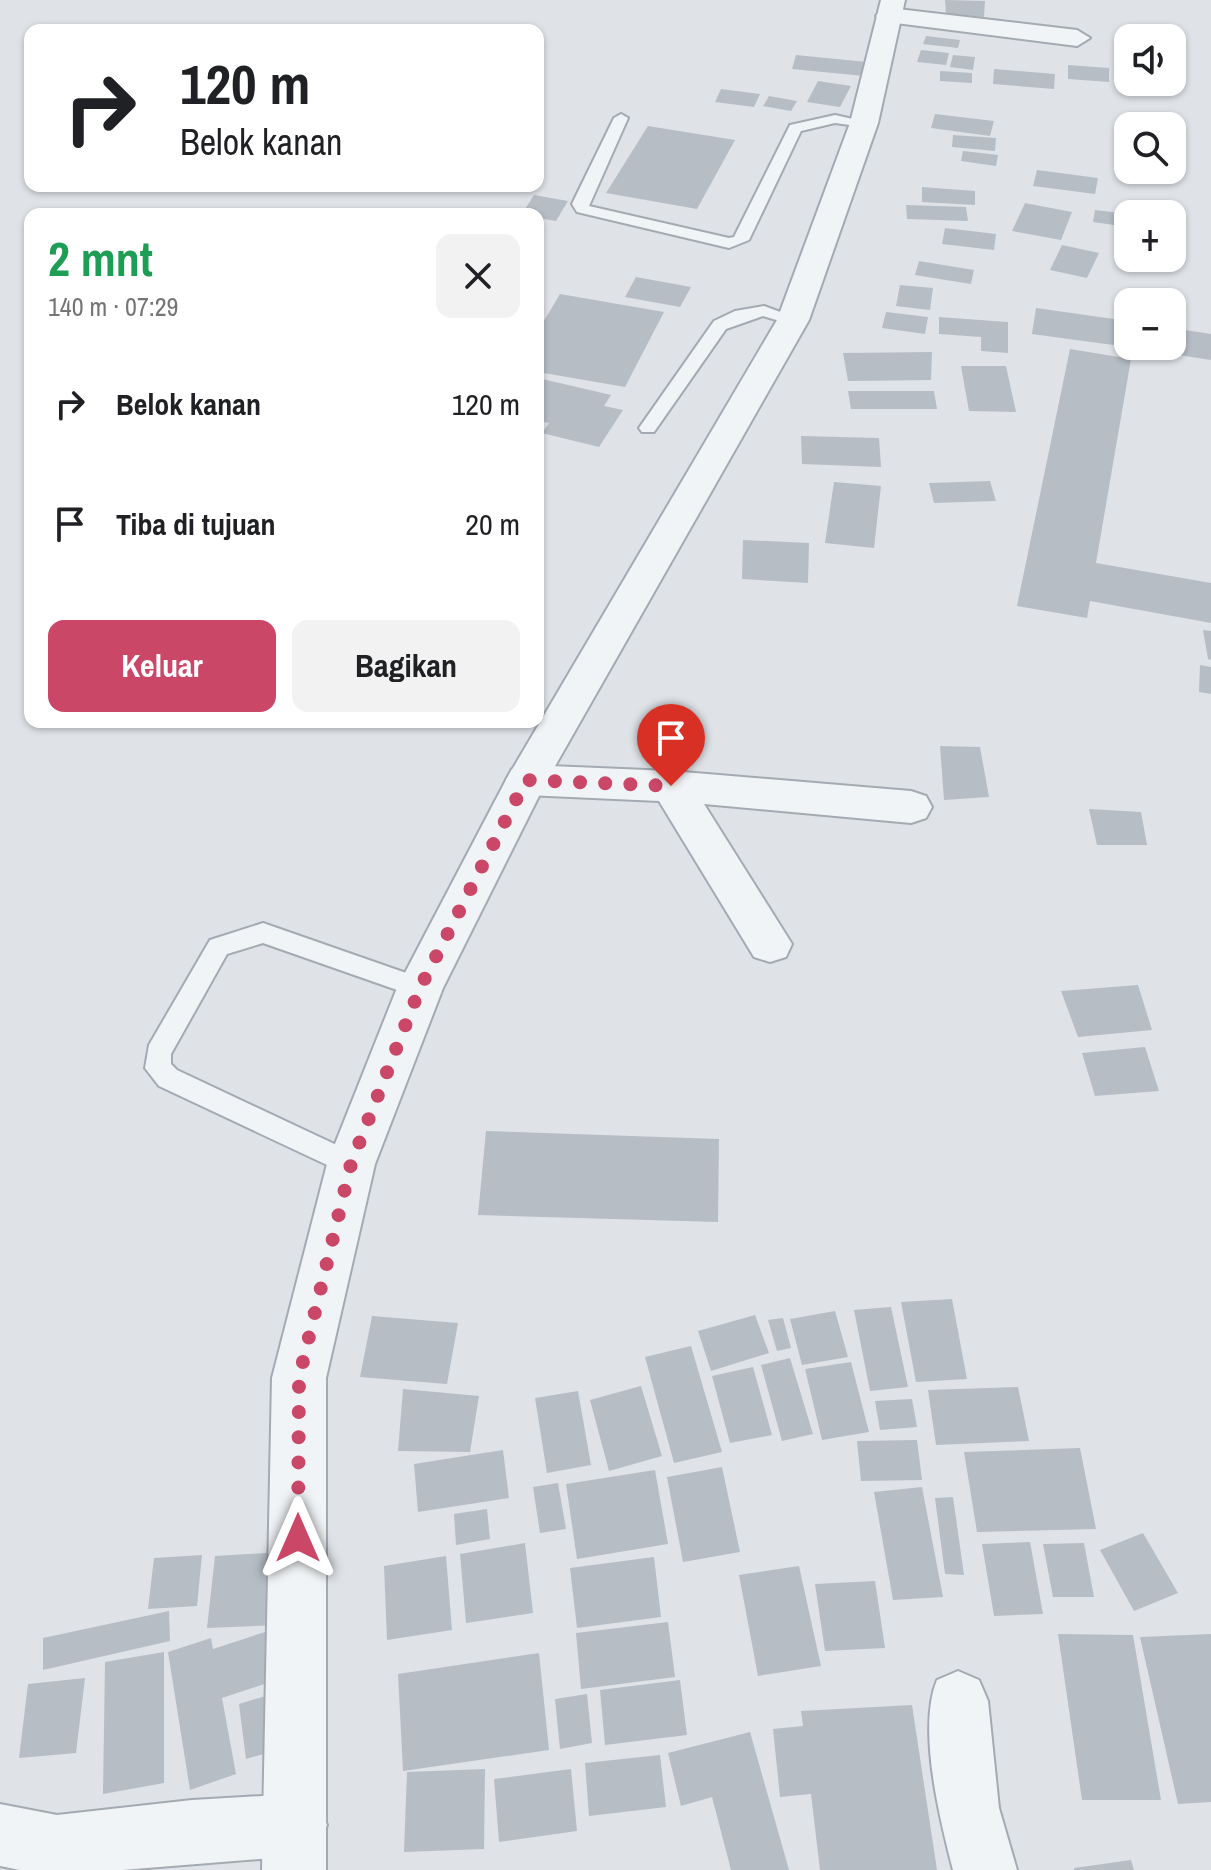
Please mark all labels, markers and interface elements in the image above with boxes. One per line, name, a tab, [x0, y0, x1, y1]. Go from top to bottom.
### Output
map controls	[1114, 24, 1186, 360]
button: sound	[1114, 24, 1186, 96]
text: 120 m	[180, 46, 310, 121]
icon: right	[48, 56, 152, 160]
button: search	[1114, 112, 1186, 184]
text: Belok kanan	[180, 118, 342, 166]
button: +	[1114, 200, 1186, 272]
text: 2 mnt	[48, 226, 153, 291]
button: close	[436, 234, 520, 318]
button: −	[1114, 288, 1186, 360]
text: 140 m · 07:29	[48, 289, 178, 324]
icon: right	[48, 382, 92, 426]
text: Belok kanan	[116, 384, 261, 424]
text: 120 m	[452, 384, 520, 424]
icon: arrive	[48, 502, 92, 546]
text: Tiba di tujuan	[116, 504, 276, 544]
text: 20 m	[465, 504, 520, 544]
button: Keluar	[48, 620, 276, 712]
button: Bagikan	[292, 620, 520, 712]
pin	[637, 704, 705, 786]
icon: arrive	[649, 716, 693, 760]
position arrow	[256, 1496, 340, 1580]

